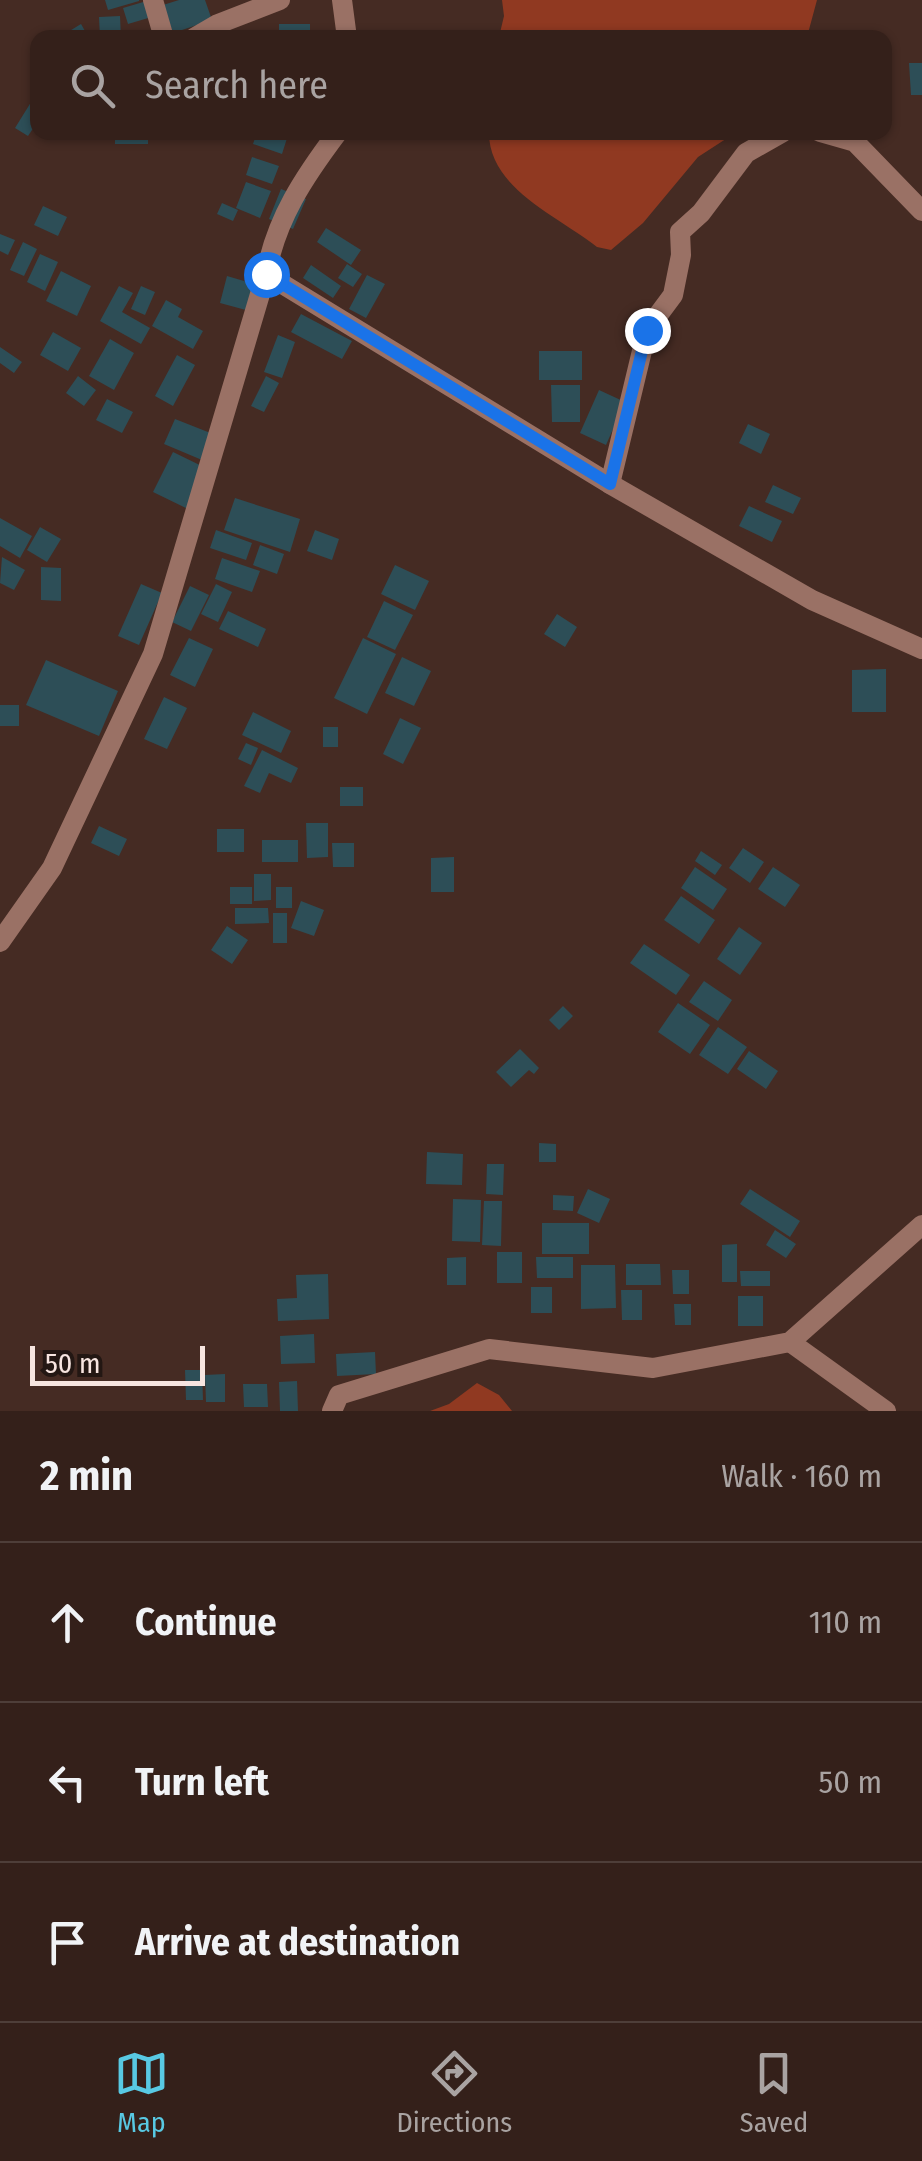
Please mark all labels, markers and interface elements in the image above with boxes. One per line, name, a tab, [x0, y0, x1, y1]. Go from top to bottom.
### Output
search box	[30, 30, 892, 140]
icon: search	[65, 58, 120, 113]
text: Search here	[145, 62, 328, 108]
route start	[244, 252, 290, 298]
route end	[625, 308, 671, 354]
scale bar	[30, 1341, 205, 1386]
text: 50 m	[45, 1347, 101, 1380]
text: 2 min	[40, 1451, 133, 1501]
text: Walk · 160 m	[721, 1457, 882, 1495]
icon: ahead	[40, 1595, 95, 1650]
text: Continue	[135, 1599, 276, 1645]
text: 110 m	[809, 1603, 882, 1641]
icon: left	[40, 1755, 95, 1810]
text: Turn left	[135, 1759, 269, 1805]
text: 50 m	[819, 1763, 882, 1801]
icon: arrive	[40, 1915, 95, 1970]
text: Arrive at destination	[135, 1919, 460, 1965]
tab: Map	[114, 2046, 169, 2139]
tab: Directions	[396, 2046, 512, 2139]
tab: Saved	[740, 2046, 808, 2139]

